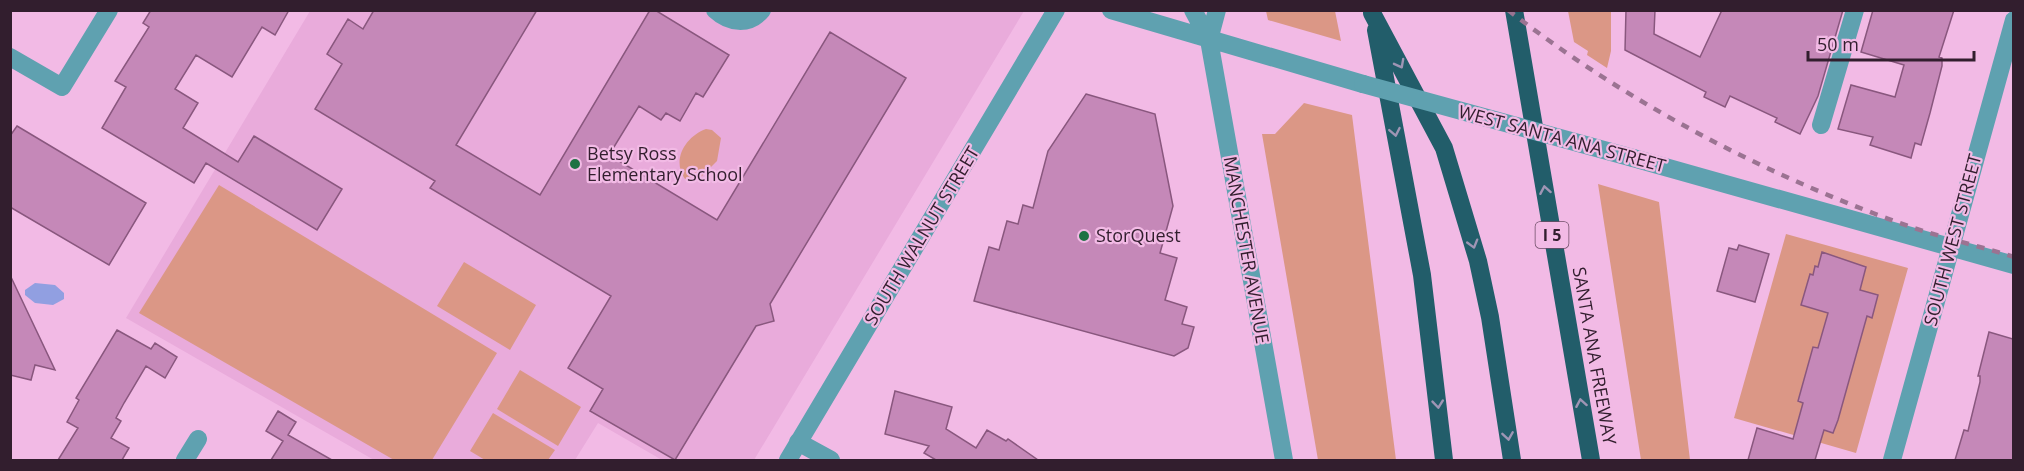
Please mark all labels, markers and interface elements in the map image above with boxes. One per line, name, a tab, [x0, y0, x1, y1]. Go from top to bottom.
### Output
scale bar	[1808, 24, 1974, 62]
text: 50 m	[1817, 32, 1859, 56]
one-way arrow	[1393, 58, 1404, 69]
street label: WEST SANTA ANA STREET	[1456, 99, 1669, 177]
one-way arrow	[1388, 127, 1401, 137]
place label: Betsy Ross Elementary School	[587, 141, 743, 186]
street label: SOUTH WALNUT STREET	[858, 142, 984, 329]
street label: SOUTH WEST STREET	[1918, 151, 1987, 328]
street label: MANCHESTER AVENUE	[1219, 154, 1275, 346]
marker: Betsy Ross Elementary School	[568, 157, 582, 171]
one-way arrow	[1539, 185, 1551, 195]
road number: I 5	[1536, 222, 1568, 248]
place label: StorQuest	[1096, 223, 1181, 247]
marker: StorQuest	[1077, 229, 1091, 243]
one-way arrow	[1466, 238, 1478, 249]
street label: SANTA ANA FREEWAY	[1568, 265, 1623, 448]
one-way arrow	[1576, 398, 1588, 407]
one-way arrow	[1431, 399, 1444, 408]
one-way arrow	[1501, 431, 1513, 440]

